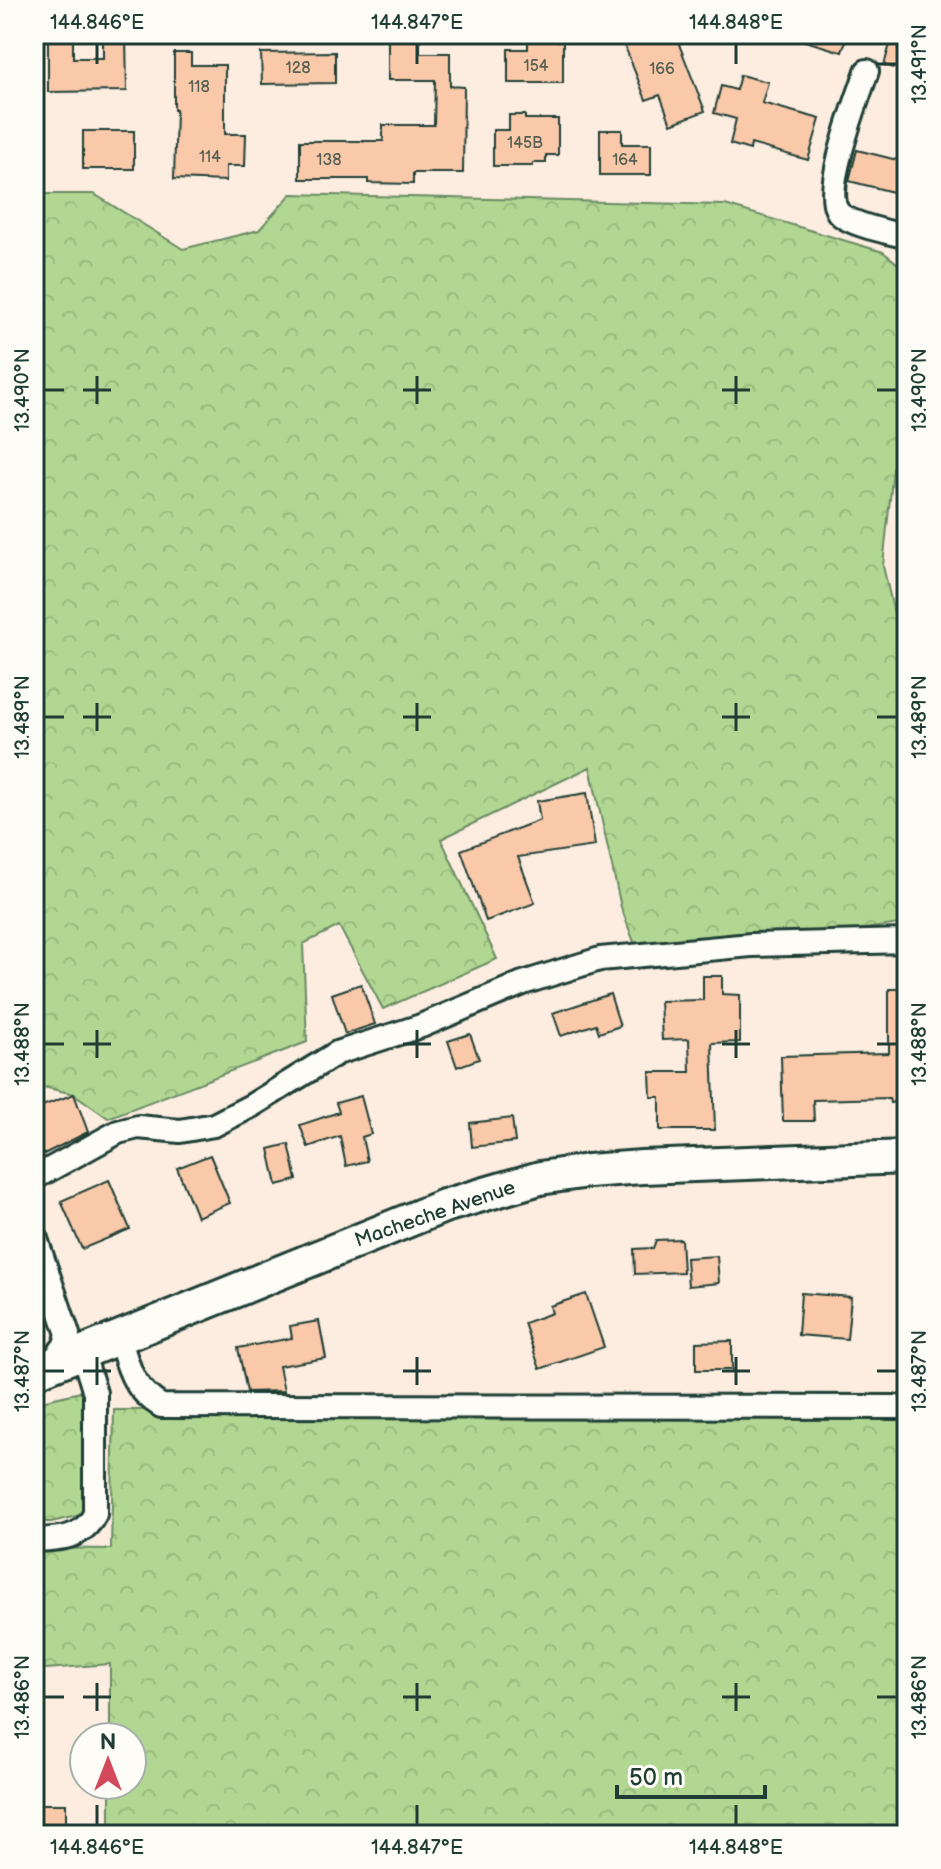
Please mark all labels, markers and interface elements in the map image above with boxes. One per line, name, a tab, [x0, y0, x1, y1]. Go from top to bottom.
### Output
text: 144.846°E	[50, 11, 144, 35]
text: 144.847°E	[371, 11, 463, 35]
text: 144.848°E	[689, 11, 783, 35]
text: 13.491°N	[908, 24, 932, 104]
house number: 154	[523, 57, 549, 76]
house number: 128	[286, 59, 310, 78]
house number: 166	[649, 60, 675, 79]
house number: 118	[188, 78, 210, 97]
house number: 145B	[507, 134, 543, 153]
house number: 114	[199, 148, 221, 167]
house number: 138	[316, 151, 342, 170]
house number: 164	[612, 151, 638, 170]
text: 13.490°N	[11, 348, 35, 432]
text: 13.490°N	[908, 348, 932, 432]
text: 13.489°N	[11, 675, 35, 759]
text: 13.489°N	[908, 675, 932, 759]
text: 13.488°N	[11, 1002, 35, 1086]
text: 13.488°N	[908, 1002, 932, 1086]
street label: Macheche Avenue	[352, 1175, 519, 1253]
text: 13.487°N	[11, 1330, 35, 1412]
text: 13.487°N	[908, 1330, 932, 1412]
text: 13.486°N	[11, 1655, 35, 1739]
text: 13.486°N	[908, 1655, 932, 1739]
north arrow	[68, 1721, 148, 1801]
text: N	[100, 1729, 116, 1756]
scale bar	[617, 1749, 765, 1799]
text: 50 m	[629, 1763, 683, 1792]
text: 144.846°E	[50, 1836, 144, 1860]
text: 144.847°E	[371, 1836, 463, 1860]
text: 144.848°E	[689, 1836, 783, 1860]

